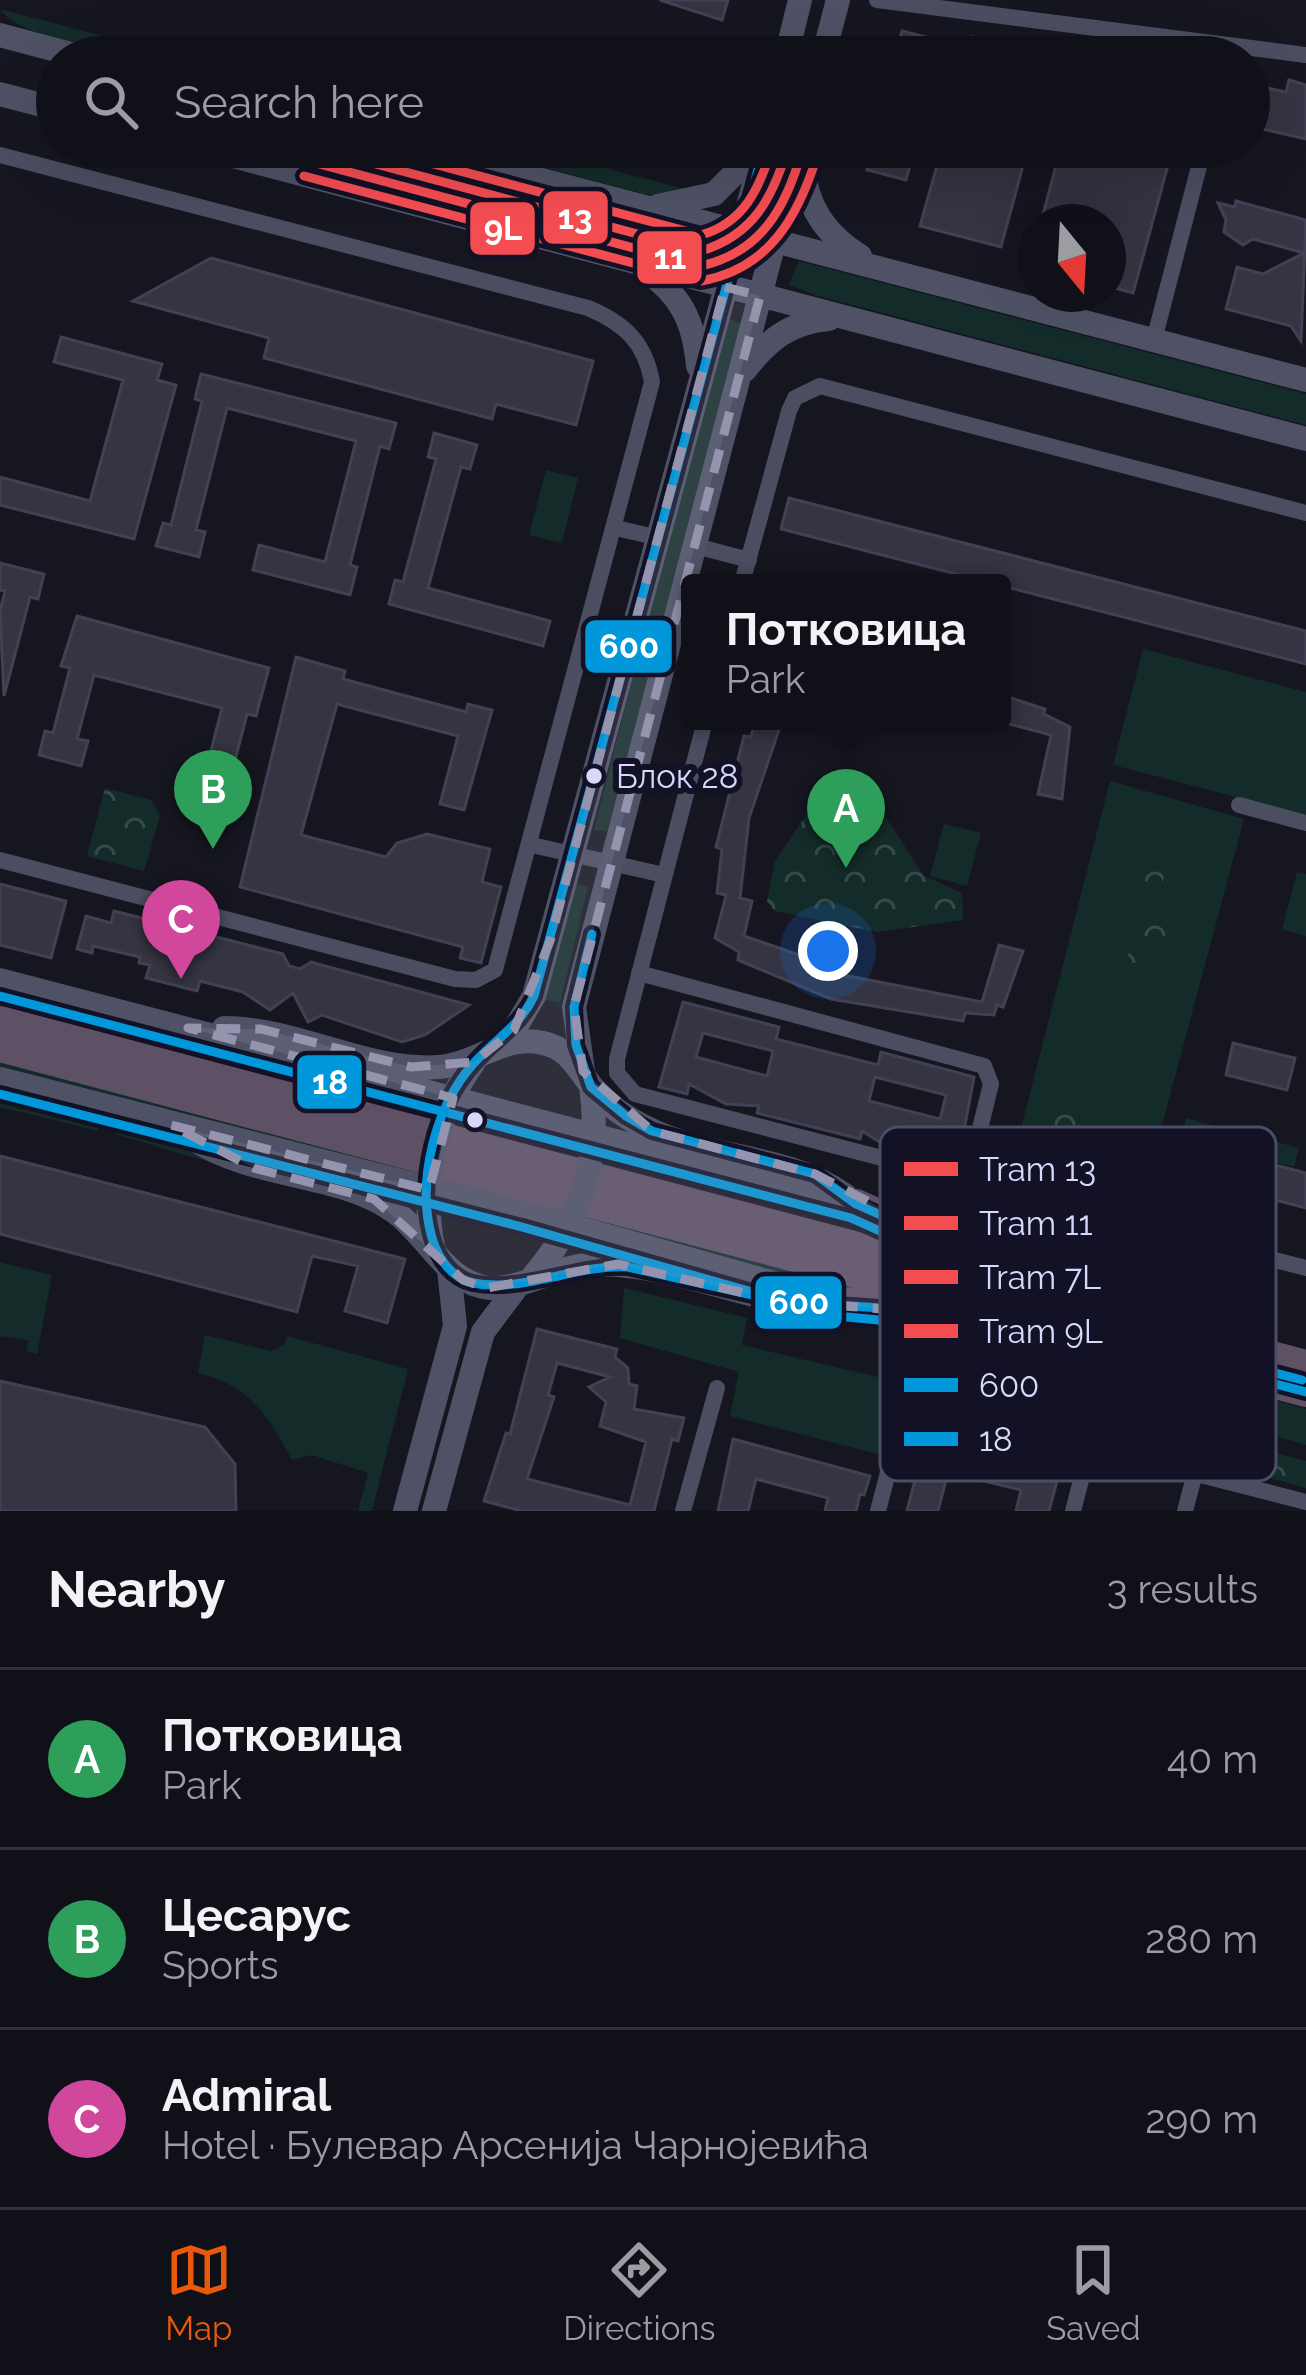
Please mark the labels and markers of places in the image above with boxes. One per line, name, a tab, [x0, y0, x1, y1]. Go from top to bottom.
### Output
pin: B	[174, 750, 252, 849]
place label: Блок 28	[616, 757, 738, 796]
marker: Блок 28	[583, 765, 605, 787]
pin: A	[807, 769, 885, 868]
pin: C	[142, 880, 220, 979]
unlabelled marker	[464, 1109, 486, 1131]

